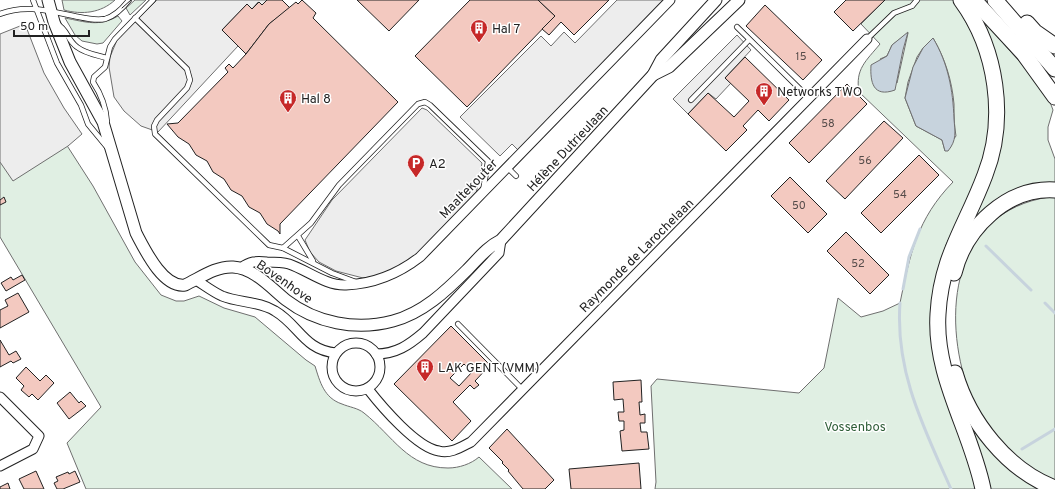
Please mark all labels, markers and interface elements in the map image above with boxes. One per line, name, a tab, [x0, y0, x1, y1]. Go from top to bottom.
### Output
scale bar	[14, 12, 89, 38]
building icon: Hal 7	[469, 18, 489, 43]
text: 50 m	[20, 19, 48, 35]
place label: Hal 7	[492, 22, 520, 38]
house number: 15	[796, 50, 807, 64]
building icon: Networks TWO	[754, 81, 774, 106]
place label: Networks TWO	[777, 85, 862, 101]
building icon: Hal 8	[278, 88, 298, 113]
place label: Hal 8	[301, 92, 331, 108]
street label: Hélène Dutrieulaan	[524, 103, 612, 196]
house number: 58	[821, 117, 835, 131]
parking icon: A2	[406, 153, 426, 178]
house number: 56	[858, 154, 872, 168]
street label: Maaltekouter	[437, 156, 502, 223]
place label: A2	[429, 157, 446, 173]
house number: 54	[893, 188, 907, 202]
street label: Raymonde de Larochelaan	[577, 196, 698, 317]
house number: 50	[792, 199, 806, 213]
street label: Bovenhove	[253, 257, 315, 308]
house number: 52	[851, 257, 865, 271]
building icon: LAK GENT (VMM)	[415, 357, 435, 382]
place label: LAK GENT (VMM)	[438, 361, 539, 377]
park label: Vossenbos	[824, 420, 886, 436]

